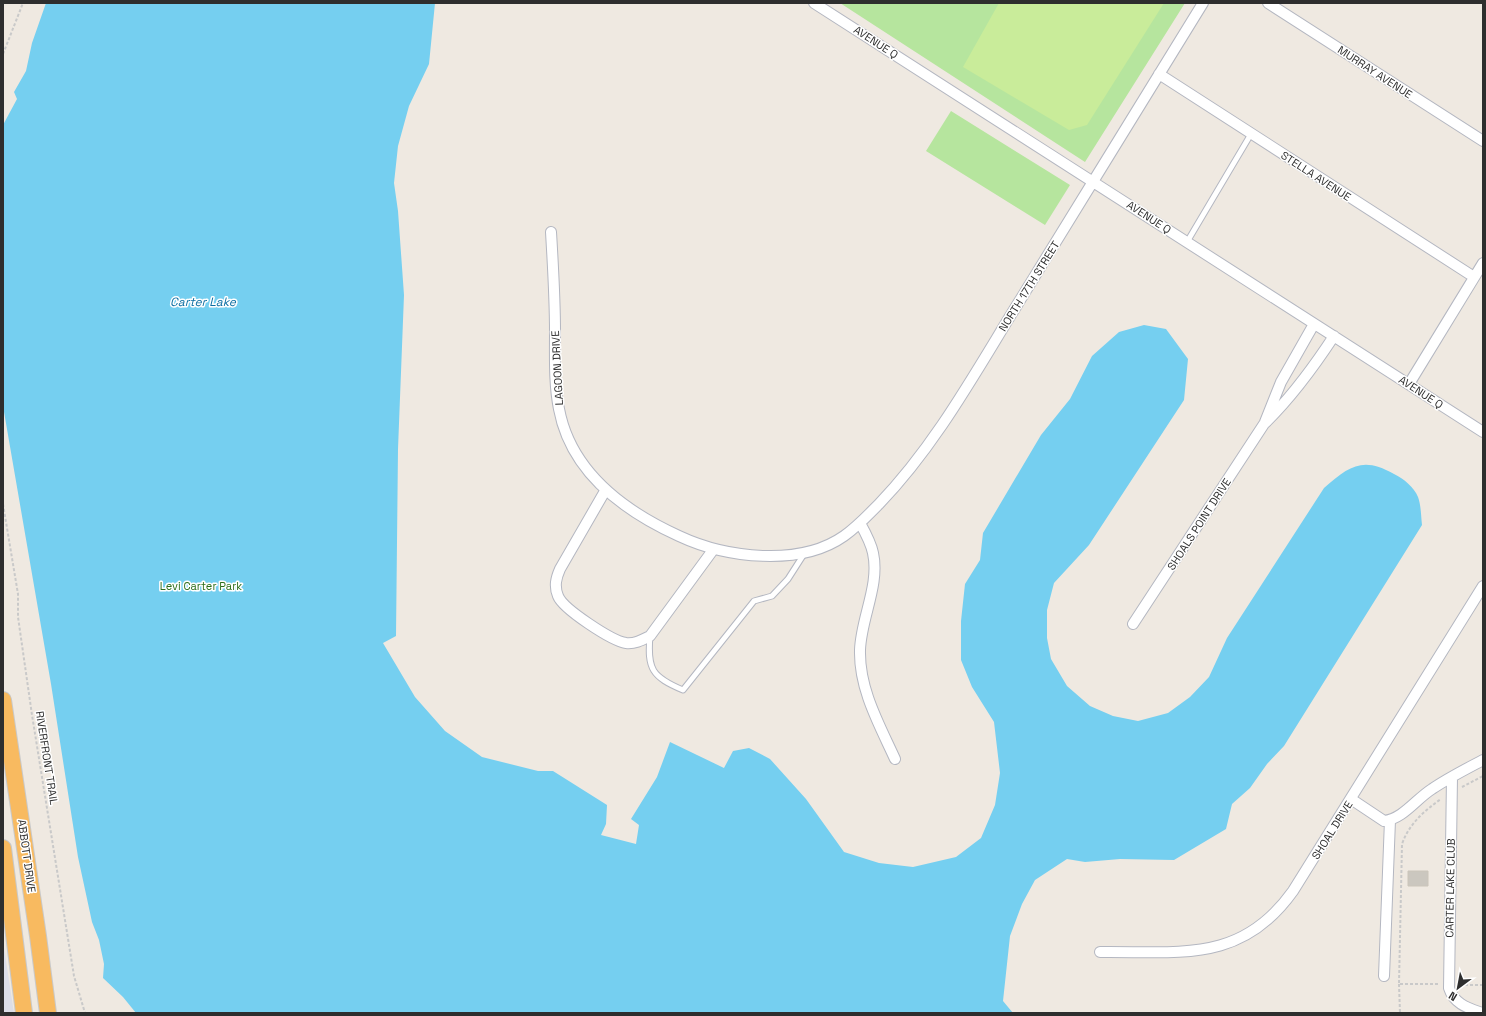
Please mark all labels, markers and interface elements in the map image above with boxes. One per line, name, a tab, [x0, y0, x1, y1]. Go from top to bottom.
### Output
street label: AVENUE Q	[851, 22, 901, 62]
street label: MURRAY AVENUE	[1335, 43, 1415, 101]
street label: STELLA AVENUE	[1278, 148, 1354, 204]
street label: AVENUE Q	[1124, 197, 1174, 237]
street label: NORTH 17TH STREET	[996, 238, 1063, 334]
water label: Carter Lake	[170, 294, 237, 310]
street label: LAGOON DRIVE	[548, 330, 566, 406]
street label: AVENUE Q	[1396, 372, 1446, 412]
street label: SHOALS POINT DRIVE	[1164, 475, 1234, 573]
park label: Levi Carter Park	[160, 579, 242, 593]
street label: RIVERFRONT TRAIL	[33, 710, 61, 806]
street label: SHOAL DRIVE	[1308, 798, 1356, 862]
street label: ABBOTT DRIVE	[15, 818, 39, 894]
street label: CARTER LAKE CLUB	[1442, 838, 1458, 938]
north arrow	[1438, 968, 1478, 1008]
text: N	[1446, 989, 1460, 1004]

